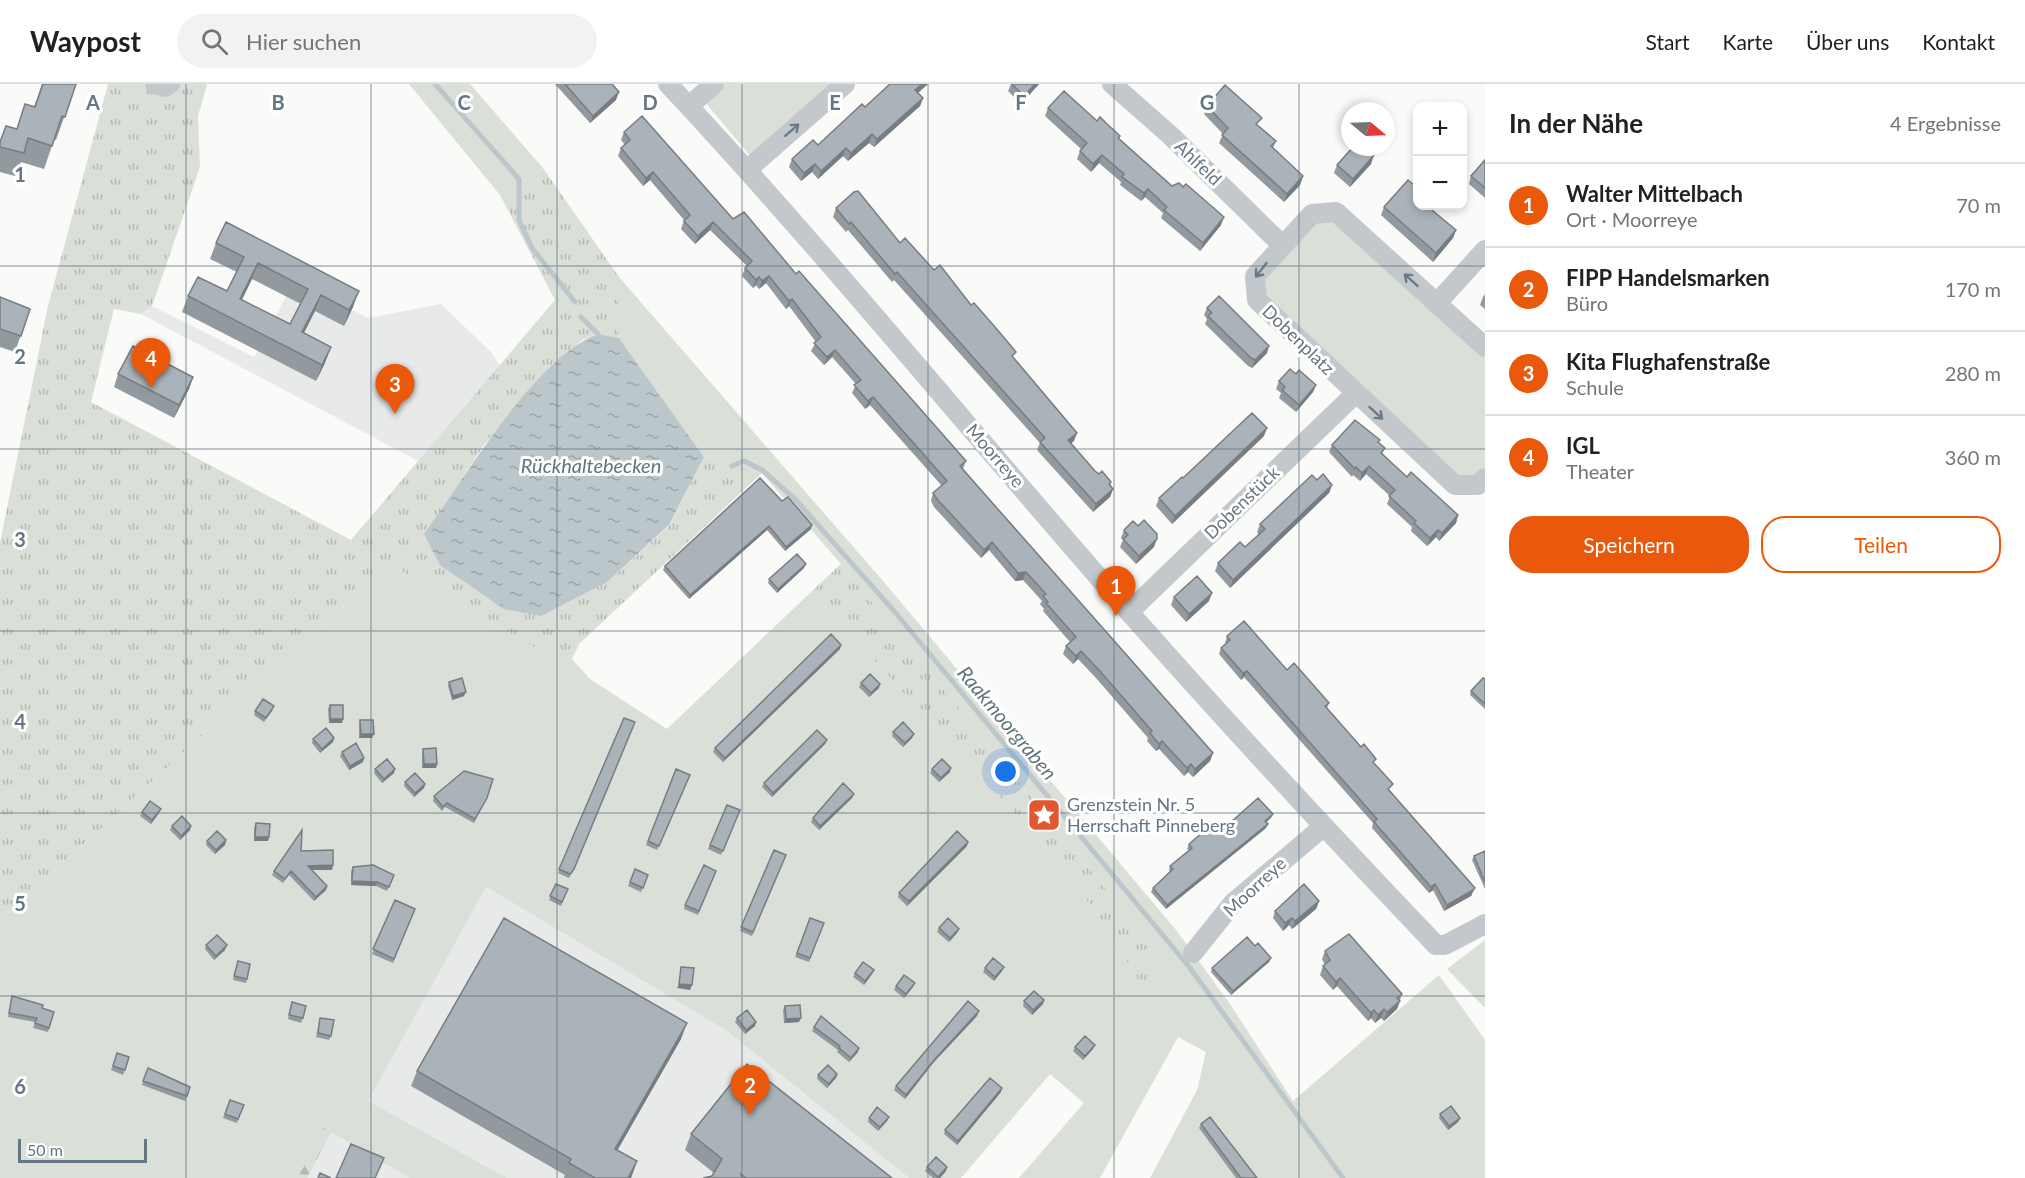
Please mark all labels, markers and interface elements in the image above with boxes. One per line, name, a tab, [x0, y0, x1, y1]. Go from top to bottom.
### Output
search box	[177, 14, 597, 68]
text: Waypost	[30, 24, 141, 58]
icon: search	[198, 25, 231, 58]
text: Hier suchen	[246, 28, 361, 55]
text: Start	[1645, 29, 1690, 54]
text: Karte	[1723, 29, 1773, 54]
text: Über uns	[1806, 29, 1889, 54]
text: Kontakt	[1922, 29, 1995, 54]
text: A	[85, 90, 100, 114]
text: B	[271, 90, 285, 114]
text: C	[457, 90, 471, 114]
text: D	[642, 90, 658, 114]
text: E	[829, 90, 841, 114]
text: F	[1015, 90, 1027, 114]
text: G	[1200, 90, 1214, 114]
north arrow	[1341, 102, 1395, 156]
map controls	[1413, 102, 1467, 210]
button: +	[1413, 102, 1467, 156]
text: In der Nähe	[1509, 107, 1643, 139]
text: 4 Ergebnisse	[1890, 111, 2001, 135]
one-way arrow	[784, 124, 800, 137]
street label: Ahlfeld	[1171, 135, 1227, 190]
button: −	[1413, 156, 1467, 210]
text: 1	[14, 162, 26, 186]
text: Walter Mittelbach	[1566, 180, 1743, 207]
text: 1	[1523, 193, 1534, 217]
text: 70 m	[1956, 193, 2001, 217]
text: Ort · Moorreye	[1566, 207, 1698, 231]
one-way arrow	[1255, 262, 1268, 278]
text: FIPP Handelsmarken	[1566, 264, 1770, 291]
one-way arrow	[1403, 273, 1418, 287]
text: 2	[1523, 277, 1534, 301]
text: 170 m	[1945, 277, 2001, 301]
text: Büro	[1566, 291, 1608, 315]
street label: Dobenplatz	[1258, 300, 1339, 379]
pin: 4	[132, 338, 170, 388]
text: 2	[14, 344, 26, 368]
text: Kita Flughafenstraße	[1566, 348, 1770, 375]
text: 3	[1523, 361, 1534, 385]
text: 280 m	[1945, 361, 2001, 385]
pin: 3	[376, 364, 414, 414]
text: Schule	[1566, 375, 1624, 399]
one-way arrow	[1368, 406, 1383, 420]
street label: Moorreye	[962, 419, 1029, 492]
text: IGL	[1566, 432, 1600, 459]
text: 4	[1523, 445, 1534, 469]
text: 360 m	[1945, 445, 2001, 469]
water label: Rückhaltebecken	[521, 453, 661, 477]
text: Theater	[1566, 459, 1634, 483]
street label: Dobenstück	[1199, 461, 1284, 543]
button: Speichern	[1509, 516, 1749, 573]
button: Teilen	[1761, 516, 2001, 573]
text: 3	[14, 527, 26, 551]
pin: 1	[1096, 566, 1136, 616]
water label: Raakmoorgraben	[953, 661, 1062, 784]
text: 4	[14, 709, 26, 733]
your location	[991, 757, 1020, 786]
place label: Grenzstein Nr. 5 Herrschaft Pinneberg	[1067, 793, 1235, 836]
place icon: Grenzstein Nr. 5 Herrschaft Pinneberg	[1026, 797, 1062, 833]
street label: Moorreye	[1219, 852, 1290, 921]
text: 5	[14, 891, 26, 915]
pin: 2	[730, 1066, 770, 1115]
text: 6	[14, 1074, 26, 1098]
scale bar	[18, 1136, 147, 1164]
text: 50 m	[27, 1140, 63, 1159]

